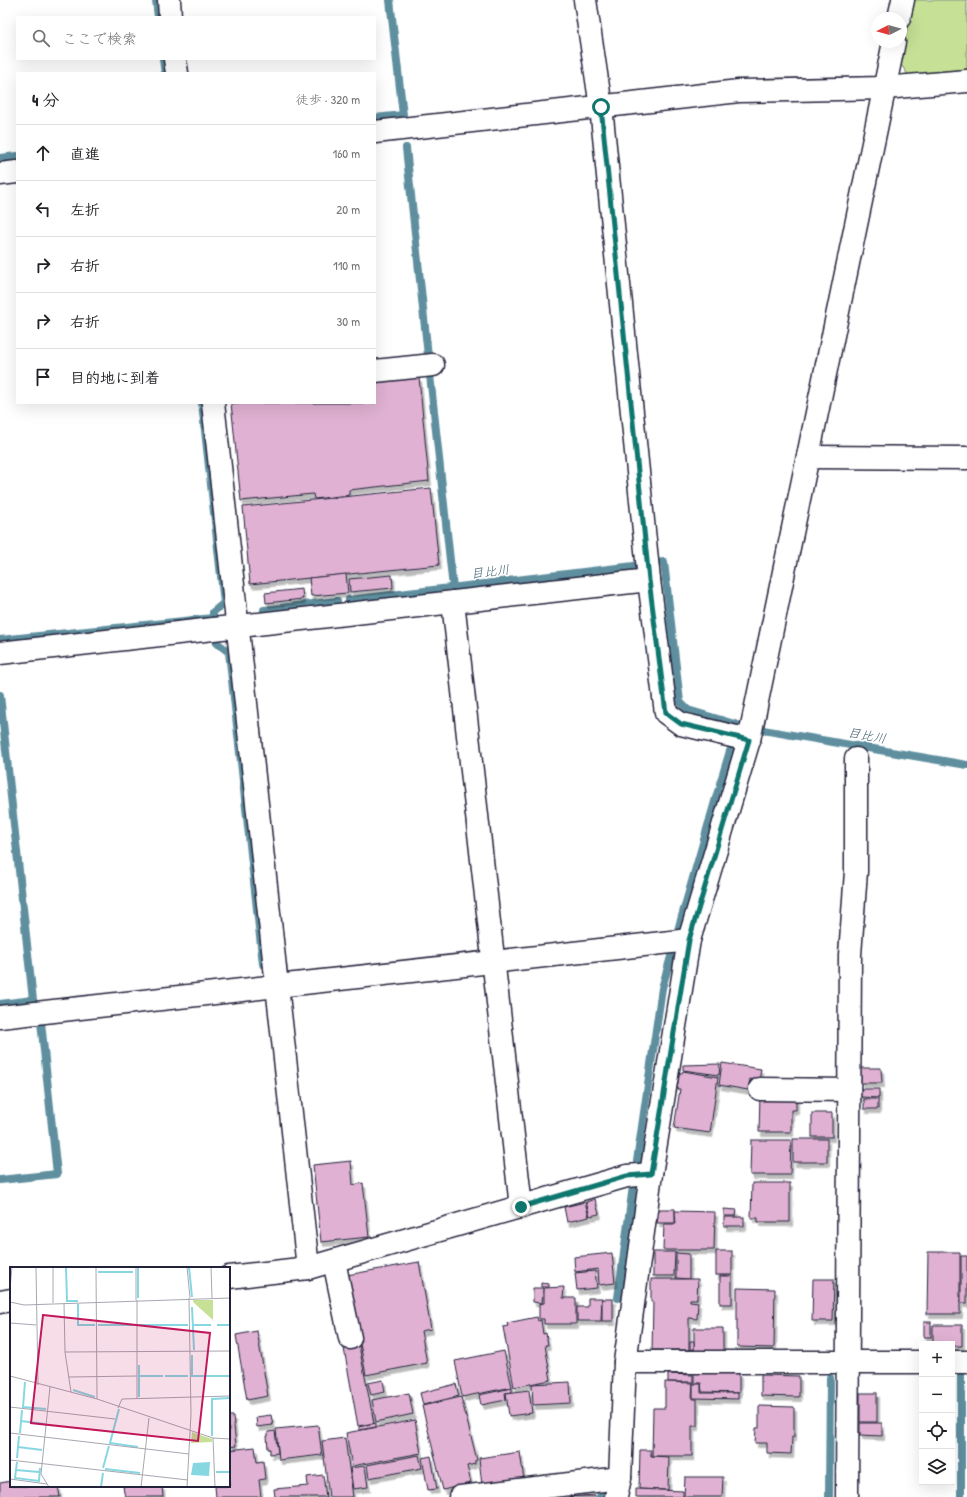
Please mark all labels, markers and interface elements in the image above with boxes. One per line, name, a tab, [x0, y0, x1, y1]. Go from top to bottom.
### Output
north arrow	[871, 12, 907, 48]
search box	[16, 16, 376, 60]
icon: search	[30, 27, 52, 49]
text: ここで検索	[62, 28, 137, 49]
text: 4 分	[32, 88, 59, 111]
text: 徒歩 · 320 m	[296, 90, 360, 108]
route start	[592, 98, 610, 116]
icon: ahead	[32, 142, 54, 164]
text: 直進	[70, 143, 100, 164]
text: 160 m	[332, 144, 360, 162]
icon: left	[32, 198, 54, 220]
text: 左折	[70, 199, 100, 220]
text: 20 m	[336, 200, 360, 218]
icon: right	[32, 254, 54, 276]
text: 右折	[70, 255, 100, 276]
text: 110 m	[333, 256, 360, 274]
icon: right	[32, 310, 54, 332]
text: 右折	[70, 311, 100, 332]
text: 30 m	[337, 312, 360, 330]
icon: arrive	[32, 366, 54, 388]
text: 目的地に到着	[70, 367, 160, 388]
water label: 目比川	[470, 560, 510, 582]
water label: 目比川	[846, 723, 888, 747]
route end	[512, 1198, 530, 1216]
inset map	[10, 1267, 230, 1487]
map controls	[919, 1341, 955, 1485]
button: +	[919, 1341, 955, 1377]
button: −	[919, 1377, 955, 1413]
button: locate	[919, 1413, 955, 1449]
button: layers	[919, 1449, 955, 1485]

